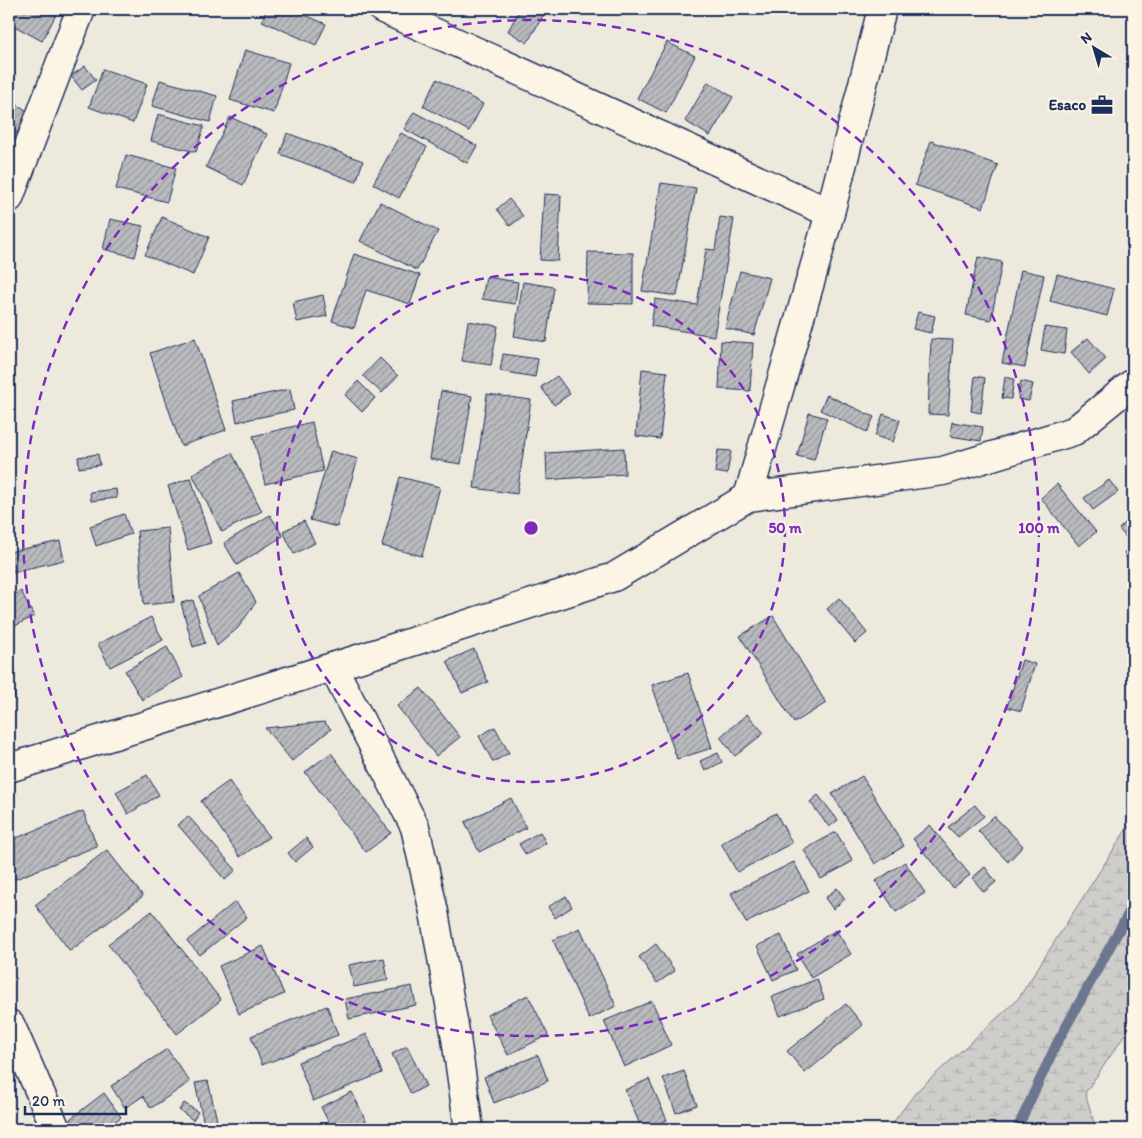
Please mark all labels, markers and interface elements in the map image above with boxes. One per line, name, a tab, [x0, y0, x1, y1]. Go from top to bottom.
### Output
north arrow	[1070, 22, 1120, 72]
text: N	[1077, 29, 1095, 48]
office icon: Esaco	[1089, 92, 1115, 118]
place label: Esaco	[1049, 96, 1086, 114]
centre of rings	[522, 519, 540, 537]
text: 50 m	[768, 519, 802, 537]
text: 100 m	[1018, 519, 1060, 537]
scale bar	[25, 1083, 126, 1115]
text: 20 m	[32, 1092, 66, 1110]

